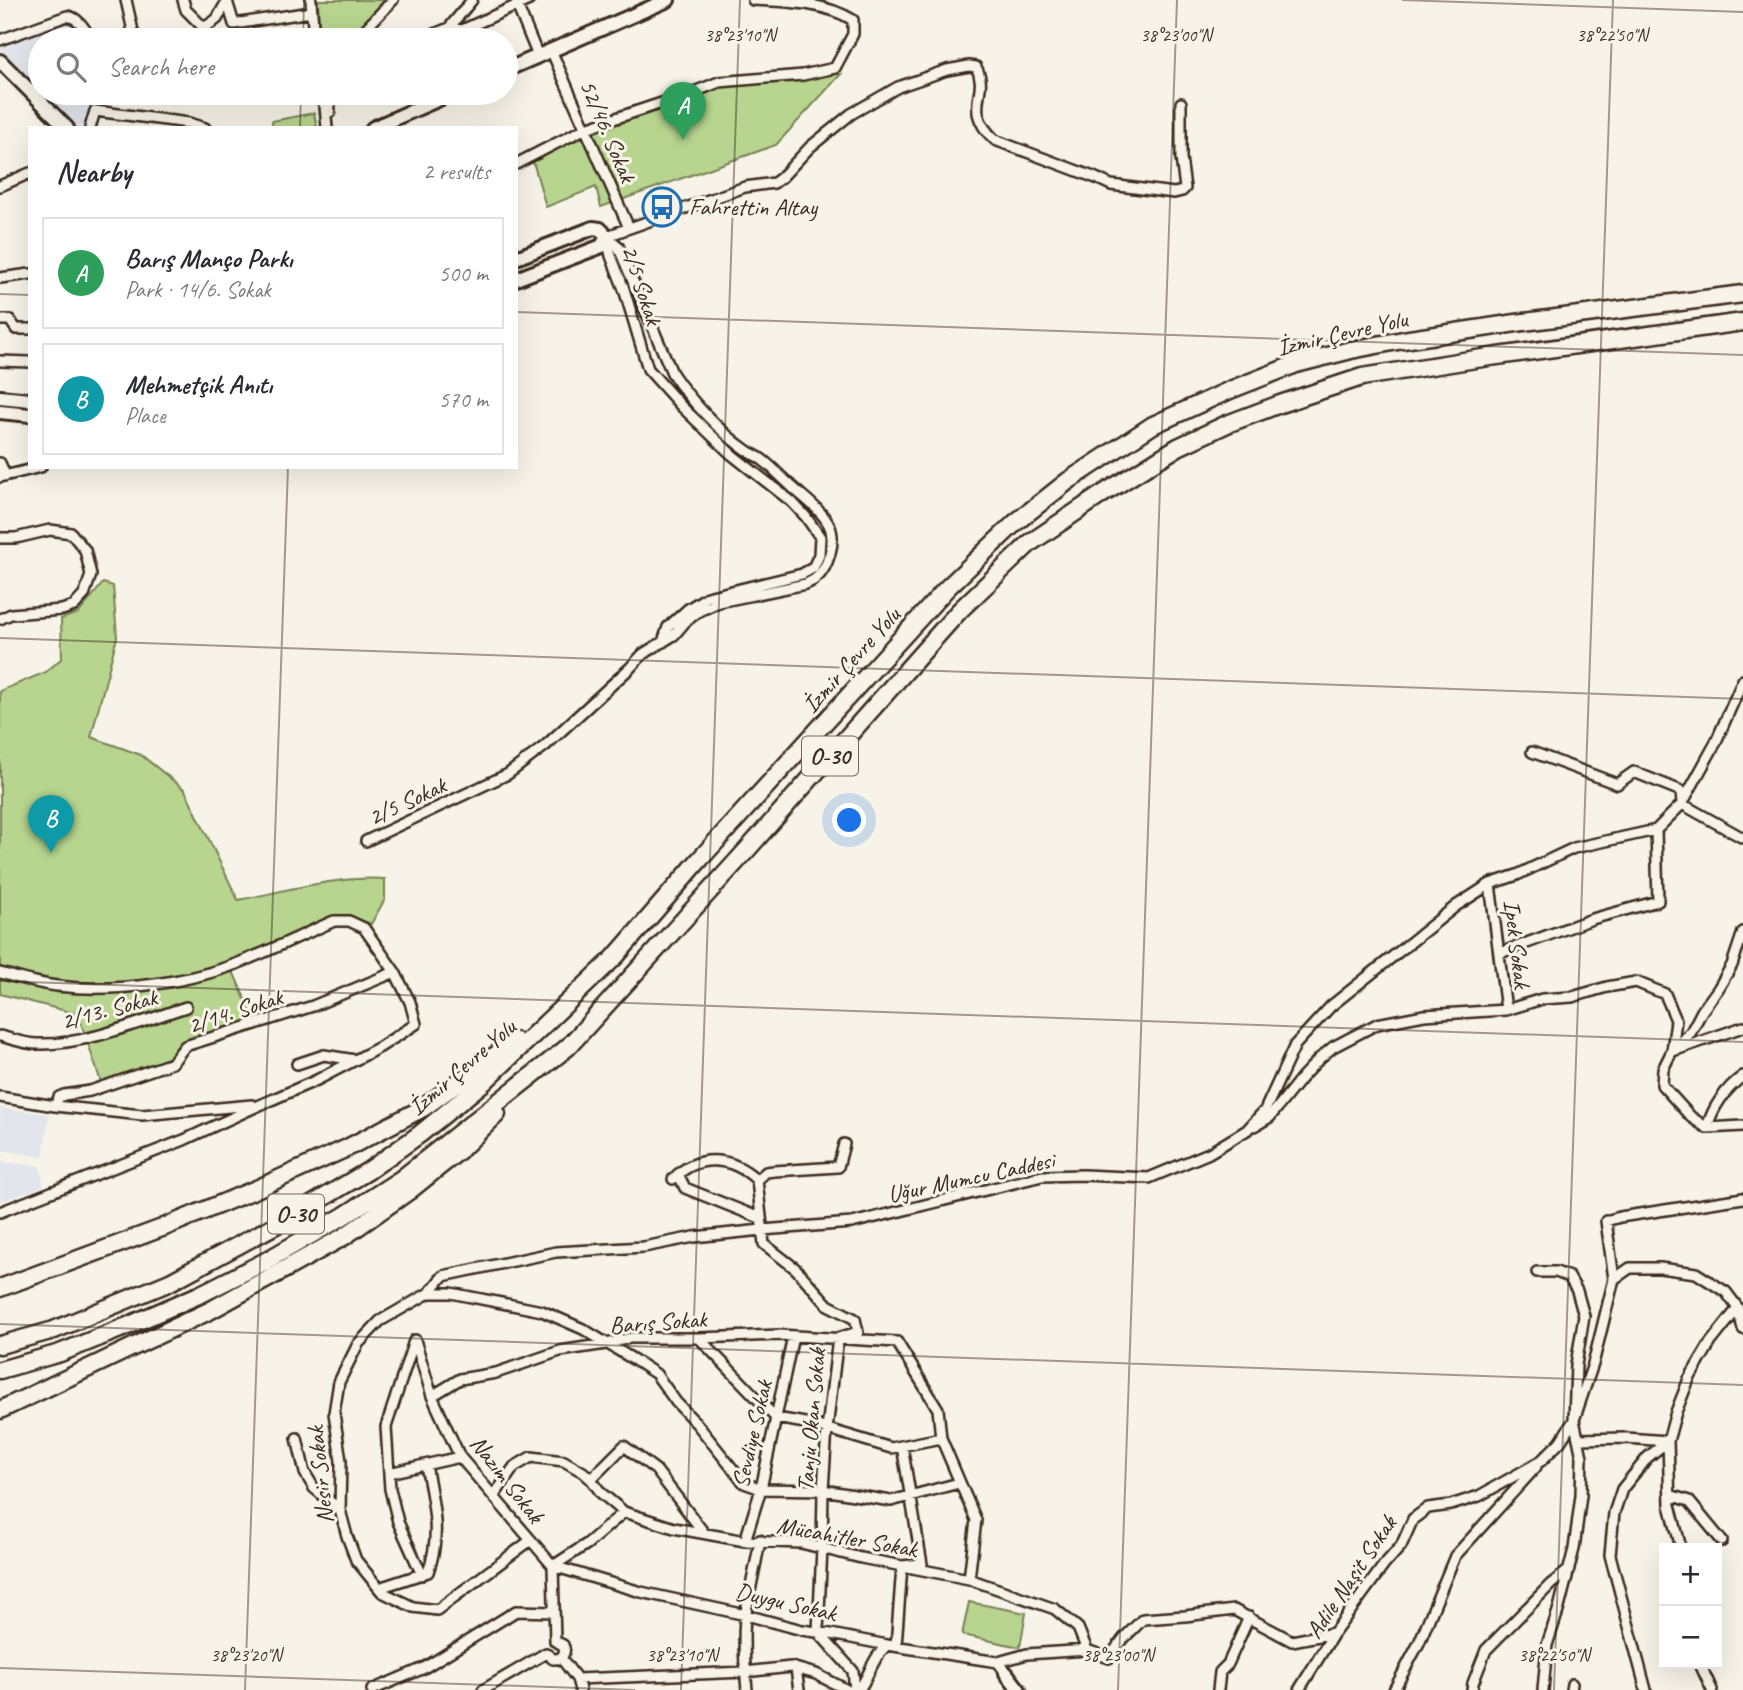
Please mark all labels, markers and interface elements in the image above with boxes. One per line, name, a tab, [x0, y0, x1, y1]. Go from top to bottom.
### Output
text: 38°23'10"N	[705, 24, 779, 46]
text: 38°23'00"N	[1141, 24, 1215, 46]
text: 38°22'50"N	[1577, 24, 1651, 46]
search box	[28, 28, 518, 105]
icon: search	[52, 48, 90, 86]
text: Search here	[108, 50, 214, 83]
street label: 52/46. Sokak	[573, 75, 644, 189]
pin: A	[660, 82, 706, 140]
text: Nearby	[56, 153, 132, 191]
text: 2 results	[423, 157, 490, 186]
bus stop icon: Fahrettin Altay	[641, 186, 683, 228]
place label: Fahrettin Altay	[689, 192, 819, 222]
street label: 2/5 Sokak	[615, 241, 670, 331]
text: Barış Manço Parkı	[125, 242, 292, 275]
text: A	[75, 259, 87, 288]
text: 500 m	[439, 259, 488, 288]
text: Park · 14/6. Sokak	[125, 275, 271, 304]
street label: İzmir Çevre Yolu	[1274, 303, 1412, 363]
text: Mehmetçik Anıtı	[125, 368, 272, 401]
text: B	[75, 385, 87, 414]
text: 570 m	[439, 385, 488, 414]
text: Place	[125, 401, 165, 430]
street label: İzmir Çevre Yolu	[796, 599, 908, 719]
road number: O-30	[802, 736, 858, 776]
street label: 2/5 Sokak	[363, 769, 453, 832]
pin: B	[28, 795, 74, 853]
your location	[832, 803, 866, 837]
street label: Ipek Sokak	[1497, 898, 1538, 992]
street label: 2/13. Sokak	[58, 981, 162, 1036]
street label: 2/14. Sokak	[184, 981, 288, 1040]
street label: İzmir Çevre Yolu	[402, 1011, 523, 1122]
street label: Uğur Mumcu Caddesi	[885, 1144, 1060, 1209]
road number: O-30	[268, 1194, 324, 1233]
street label: Barış Sokak	[609, 1303, 710, 1340]
street label: Tanju Okan Sokak	[790, 1345, 832, 1493]
street label: Sevdiye Sokak	[725, 1375, 779, 1491]
street label: Nesir Sokak	[300, 1423, 340, 1525]
street label: Nazım Sokak	[463, 1429, 552, 1531]
street label: Adile Naşit Sokak	[1299, 1508, 1404, 1644]
street label: Mücahitler Sokak	[775, 1510, 922, 1564]
map controls	[1659, 1543, 1722, 1669]
button: +	[1659, 1543, 1722, 1606]
street label: Duygu Sokak	[733, 1576, 841, 1629]
button: −	[1659, 1606, 1722, 1669]
text: 38°23'20"N	[211, 1644, 285, 1666]
text: 38°23'10"N	[647, 1644, 721, 1666]
text: 38°23'00"N	[1083, 1644, 1157, 1666]
text: 38°22'50"N	[1519, 1644, 1593, 1666]

